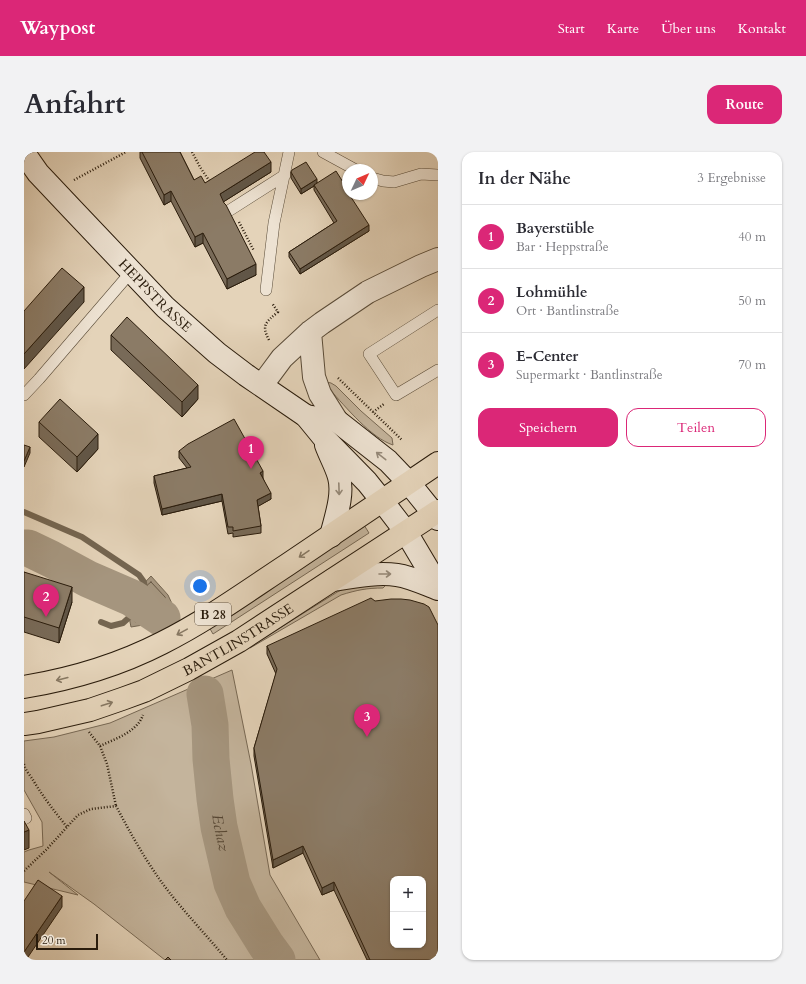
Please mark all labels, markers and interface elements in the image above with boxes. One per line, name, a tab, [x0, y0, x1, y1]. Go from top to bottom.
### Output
text: Waypost	[20, 15, 95, 41]
text: Start	[558, 19, 585, 38]
text: Karte	[607, 19, 639, 38]
text: Über uns	[661, 19, 716, 38]
text: Kontakt	[738, 19, 786, 38]
text: Anfahrt	[24, 85, 125, 123]
button: Route	[707, 85, 782, 124]
north arrow	[342, 164, 378, 200]
text: In der Nähe	[478, 167, 571, 190]
text: 3 Ergebnisse	[697, 169, 766, 187]
text: Bayerstüble	[516, 218, 594, 238]
text: 1	[488, 228, 494, 246]
text: 40 m	[738, 228, 766, 246]
text: Bar · Heppstraße	[516, 238, 609, 256]
street label: HEPPSTRASSE	[114, 255, 196, 337]
text: Lohmühle	[516, 282, 587, 302]
text: 2	[488, 292, 494, 310]
text: 50 m	[738, 292, 766, 310]
text: Ort · Bantlinstraße	[516, 302, 619, 320]
text: E-Center	[516, 346, 578, 366]
text: 3	[488, 356, 494, 374]
text: 70 m	[738, 356, 766, 374]
text: Supermarkt · Bantlinstraße	[516, 366, 663, 384]
button: Speichern	[478, 408, 618, 447]
button: Teilen	[626, 408, 766, 447]
pin: 1	[238, 436, 264, 469]
one-way arrow	[376, 451, 387, 460]
one-way arrow	[336, 482, 343, 495]
one-way arrow	[298, 550, 309, 558]
one-way arrow	[378, 571, 391, 578]
your location	[190, 576, 210, 596]
pin: 2	[33, 584, 59, 617]
street label: BANTLINSTRASSE	[180, 599, 298, 681]
road number: B 28	[195, 603, 231, 625]
one-way arrow	[176, 628, 188, 636]
one-way arrow	[56, 676, 69, 684]
one-way arrow	[101, 700, 114, 707]
pin: 3	[354, 704, 380, 737]
water label: Echaz	[207, 813, 234, 854]
map controls	[390, 876, 426, 948]
button: +	[390, 876, 426, 912]
button: −	[390, 912, 426, 948]
scale bar	[36, 932, 98, 951]
text: 20 m	[42, 933, 66, 948]

